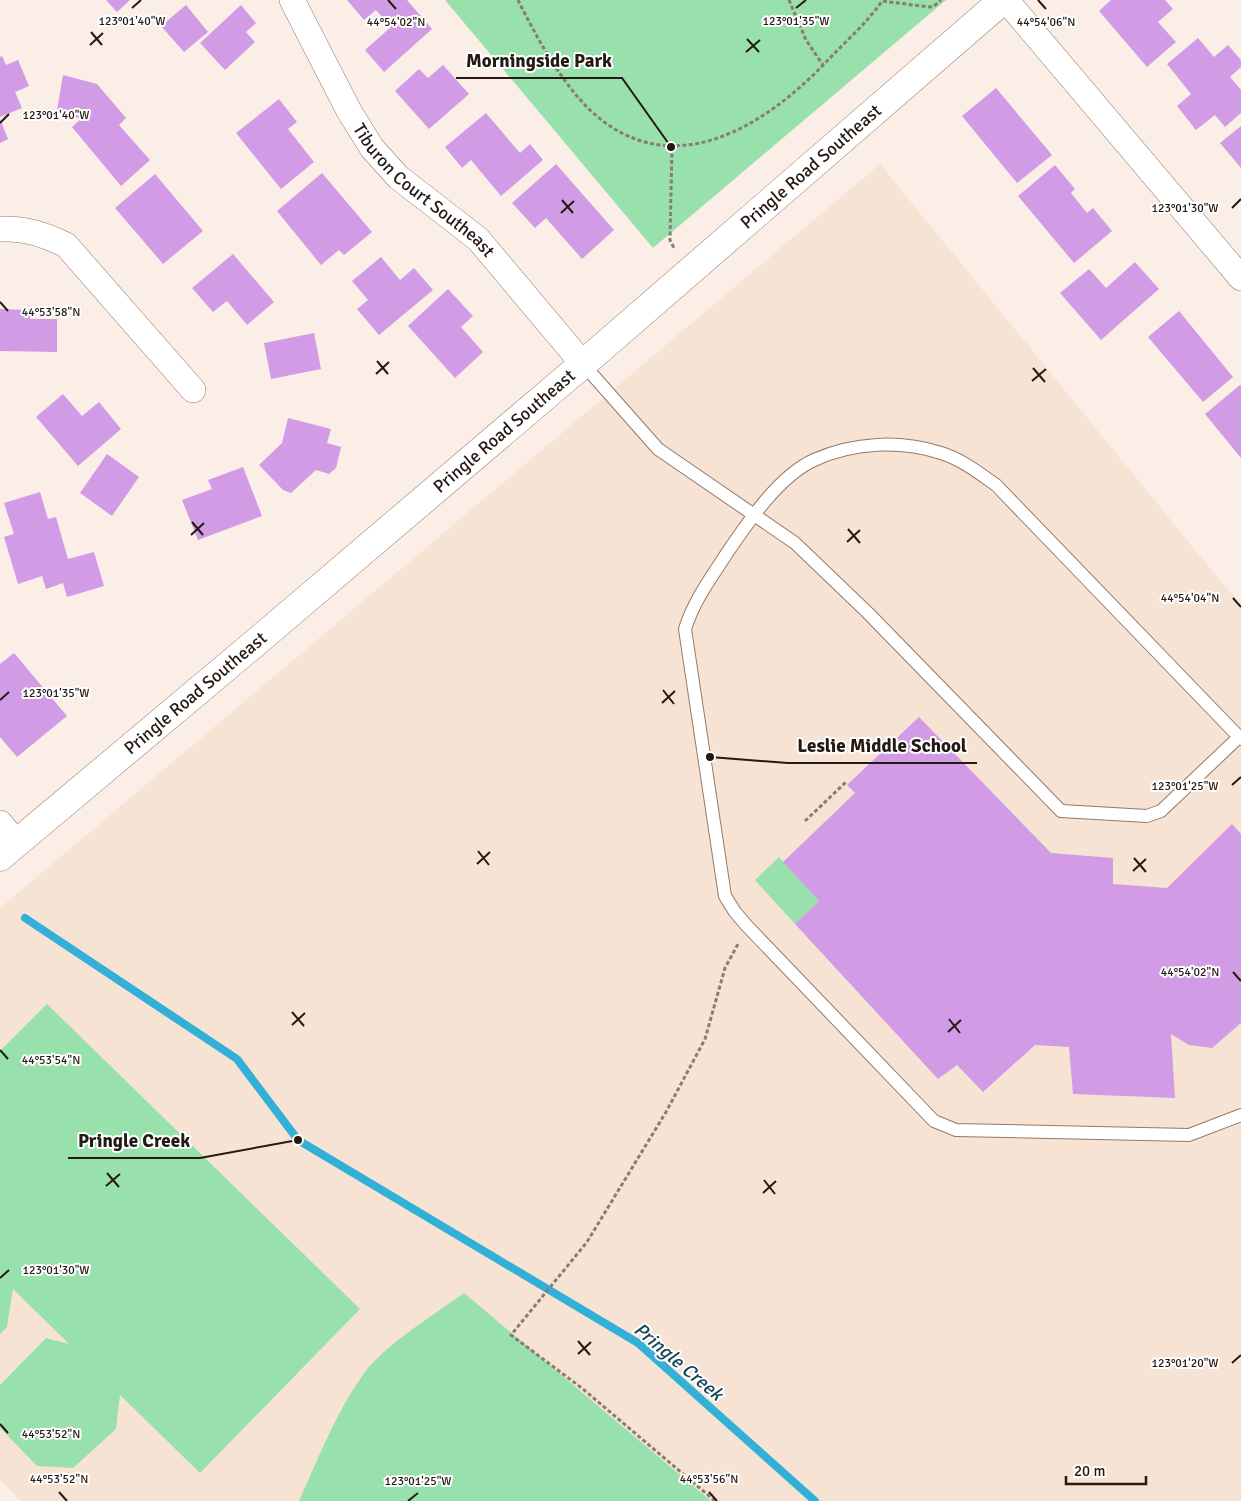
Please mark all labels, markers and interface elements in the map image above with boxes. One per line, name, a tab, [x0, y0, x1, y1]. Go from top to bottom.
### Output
text: 123°01'40"W	[98, 14, 166, 29]
text: 123°01'35"W	[762, 14, 830, 29]
text: 44°54'02"N	[367, 15, 425, 30]
text: 44°54'06"N	[1017, 15, 1075, 30]
callout: Morningside Park	[456, 44, 622, 78]
text: Morningside Park	[466, 49, 612, 73]
street label: Pringle Road Southeast	[736, 99, 886, 234]
text: 123°01'40"W	[22, 108, 90, 123]
street label: Tiburon Court Southeast	[348, 119, 499, 262]
text: 123°01'30"W	[1151, 201, 1219, 216]
text: 44°53'58"N	[22, 305, 80, 320]
street label: Pringle Road Southeast	[429, 365, 580, 498]
text: 44°54'04"N	[1161, 591, 1219, 606]
street label: Pringle Road Southeast	[120, 627, 271, 759]
text: 123°01'35"W	[22, 686, 90, 701]
callout: Leslie Middle School	[788, 729, 977, 763]
text: Leslie Middle School	[797, 734, 967, 758]
text: 123°01'25"W	[1151, 779, 1219, 794]
text: 44°54'02"N	[1161, 965, 1219, 980]
text: 44°53'54"N	[22, 1053, 80, 1068]
callout: Pringle Creek	[68, 1124, 200, 1158]
text: Pringle Creek	[78, 1129, 190, 1153]
text: 123°01'30"W	[22, 1263, 90, 1278]
water label: Pringle Creek	[629, 1318, 729, 1407]
text: 123°01'20"W	[1151, 1356, 1219, 1371]
text: 44°53'52"N	[22, 1427, 80, 1442]
scale bar	[1066, 1454, 1146, 1486]
text: 20 m	[1074, 1462, 1105, 1480]
text: 44°53'52"N	[30, 1472, 88, 1487]
text: 44°53'56"N	[680, 1472, 738, 1487]
text: 123°01'25"W	[384, 1474, 452, 1489]

